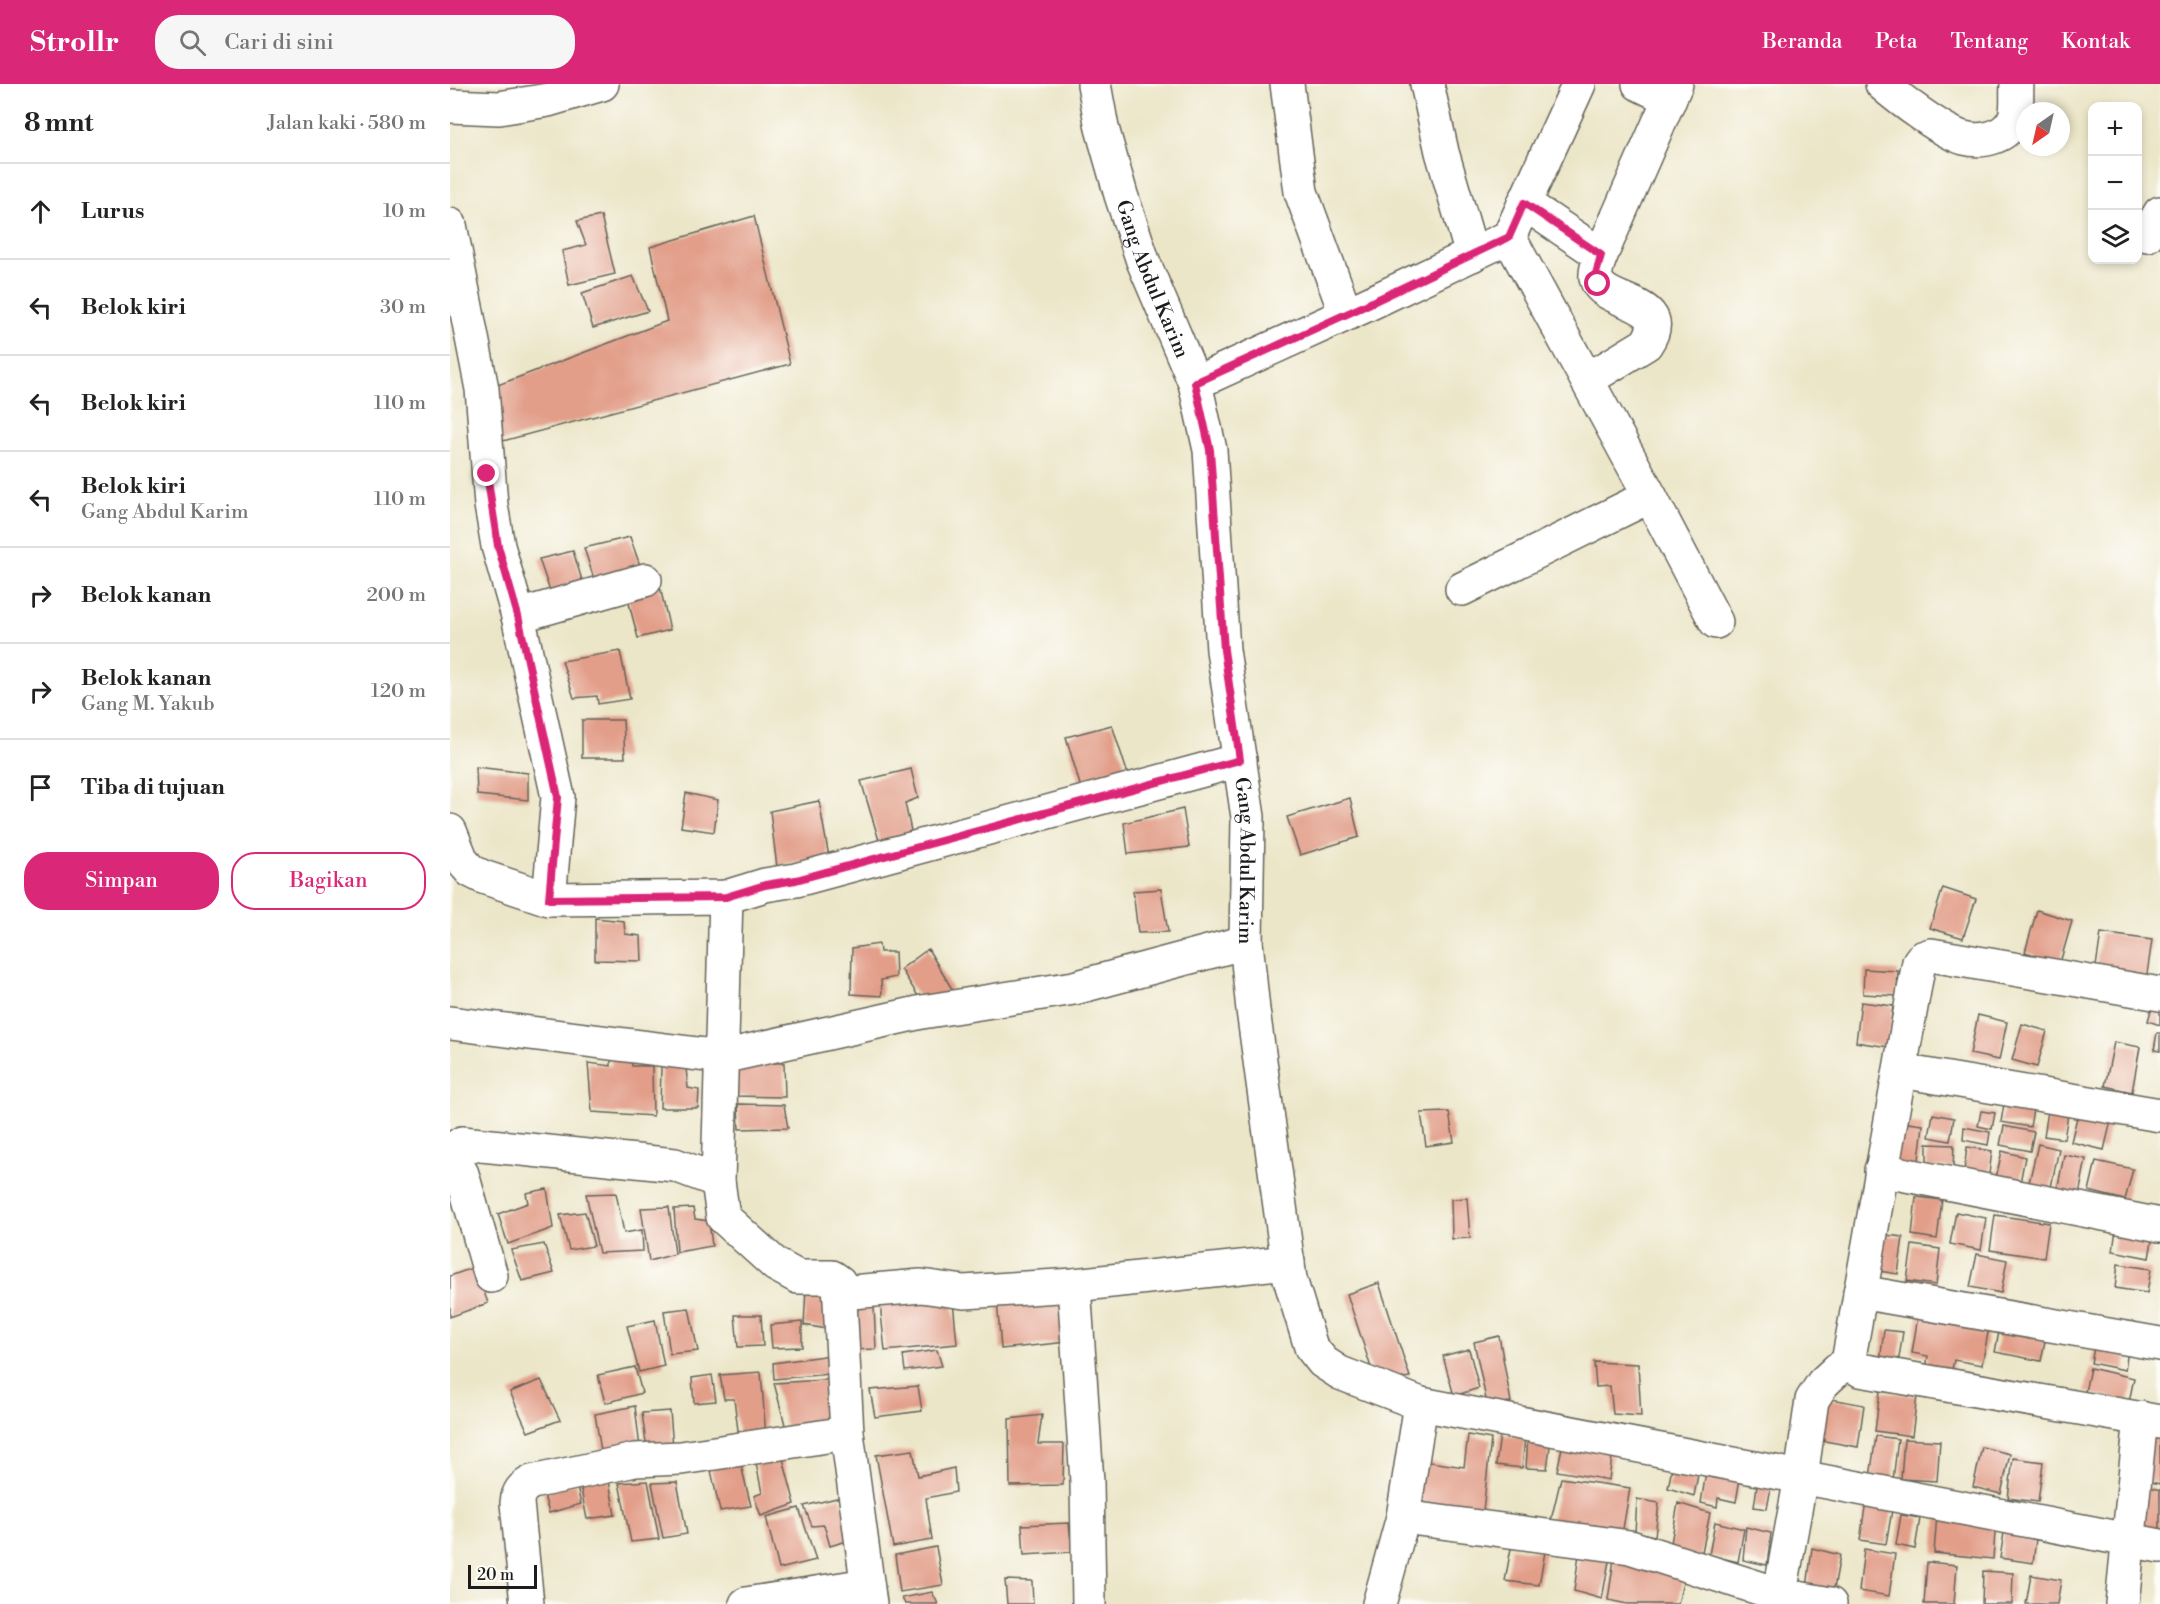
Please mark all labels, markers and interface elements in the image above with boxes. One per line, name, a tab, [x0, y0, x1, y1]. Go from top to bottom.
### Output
search box	[155, 15, 575, 69]
text: Strollr	[30, 25, 119, 60]
icon: search	[176, 26, 209, 59]
text: Cari di sini	[224, 29, 334, 56]
text: Beranda	[1762, 29, 1842, 55]
text: Peta	[1875, 29, 1917, 55]
text: Tentang	[1950, 29, 2028, 55]
text: Kontak	[2061, 29, 2130, 55]
north arrow	[2016, 102, 2070, 156]
map controls	[2088, 102, 2142, 264]
button: +	[2088, 102, 2142, 156]
text: 8 mnt	[24, 107, 94, 139]
text: Jalan kaki · 580 m	[267, 111, 426, 136]
button: −	[2088, 156, 2142, 210]
icon: ahead	[24, 195, 57, 228]
street label: Gang Abdul Karim	[1110, 197, 1194, 362]
text: Lurus	[81, 198, 144, 225]
text: 10 m	[383, 199, 426, 224]
button: layers	[2088, 210, 2142, 264]
route start	[1584, 270, 1610, 296]
icon: left	[24, 291, 57, 324]
text: Belok kiri	[81, 294, 186, 321]
text: 30 m	[380, 295, 426, 320]
icon: left	[24, 387, 57, 420]
text: Belok kiri	[81, 390, 186, 417]
text: 110 m	[374, 391, 426, 416]
route end	[473, 460, 499, 486]
text: Belok kiri	[81, 473, 186, 500]
icon: left	[24, 483, 57, 516]
text: 110 m	[374, 487, 426, 512]
text: Gang Abdul Karim	[81, 500, 248, 525]
icon: right	[24, 579, 57, 612]
text: Belok kanan	[81, 582, 211, 609]
text: 200 m	[366, 583, 426, 608]
text: Belok kanan	[81, 665, 211, 692]
icon: right	[24, 675, 57, 708]
text: 120 m	[371, 679, 426, 704]
text: Gang M. Yakub	[81, 692, 215, 717]
icon: arrive	[24, 771, 57, 804]
text: Tiba di tujuan	[81, 774, 225, 801]
street label: Gang Abdul Karim	[1228, 776, 1259, 945]
button: Simpan	[24, 852, 219, 910]
button: Bagikan	[231, 852, 426, 910]
scale bar	[468, 1562, 537, 1590]
text: 20 m	[477, 1565, 514, 1585]

